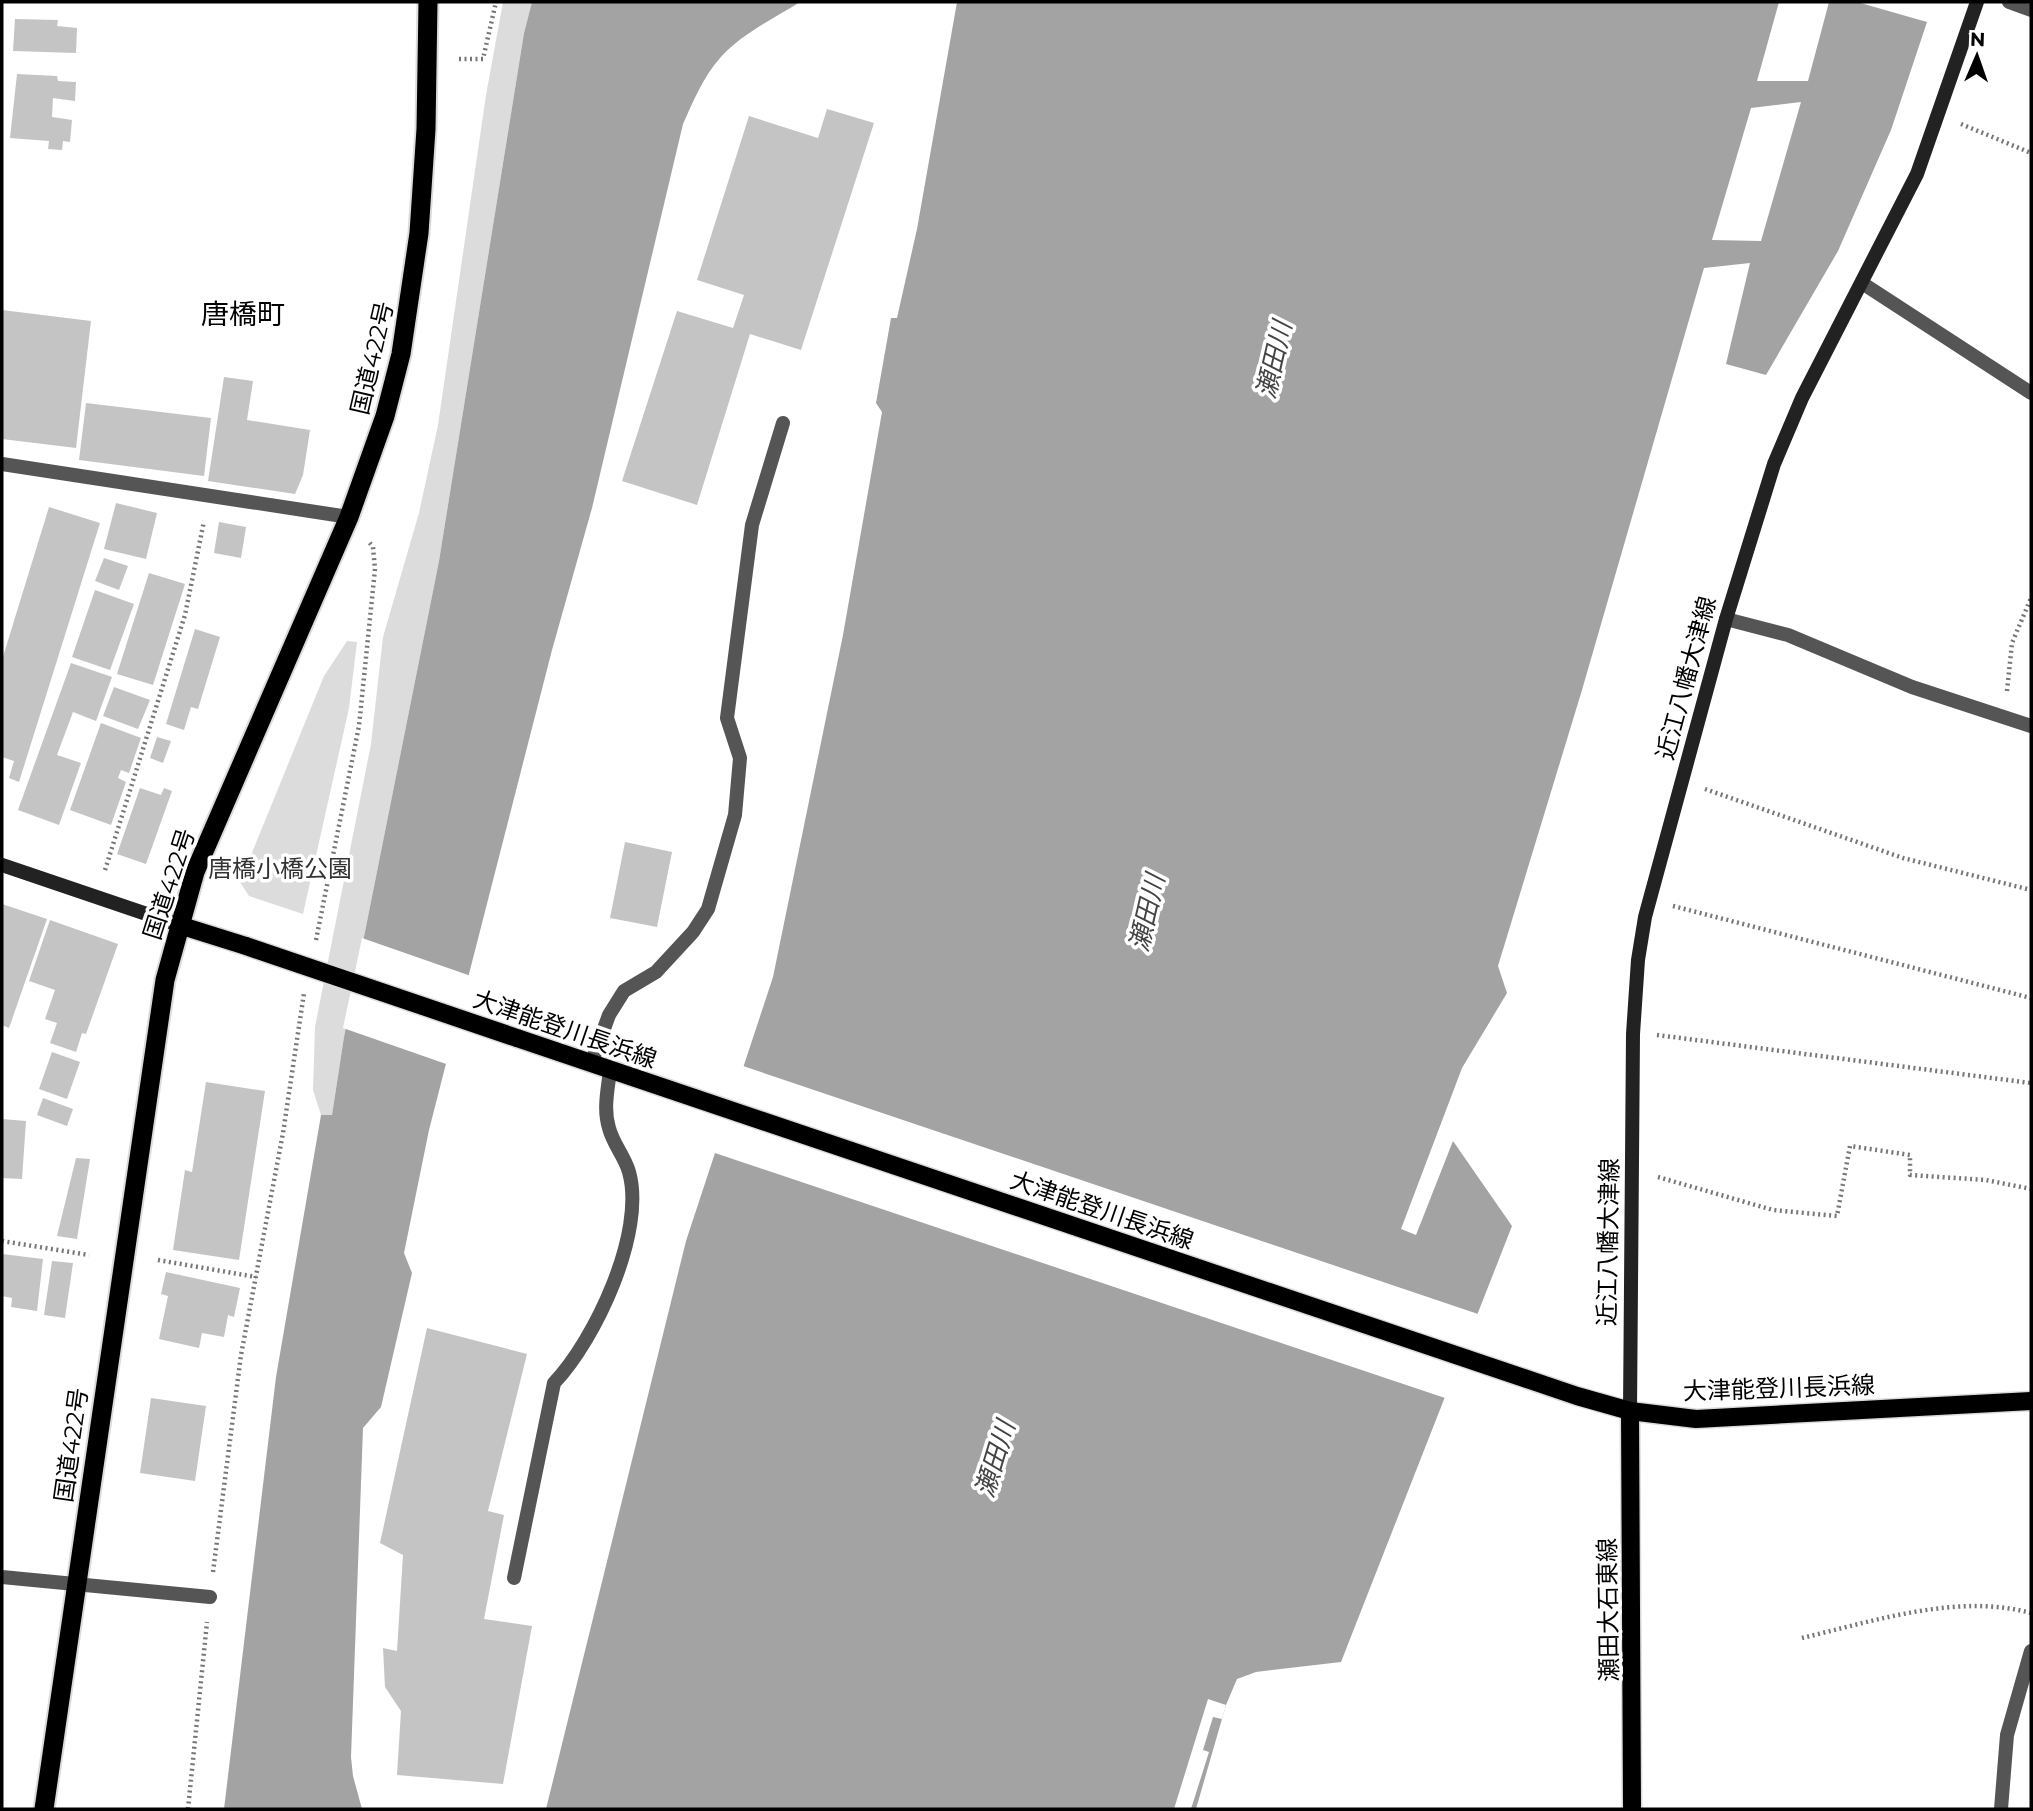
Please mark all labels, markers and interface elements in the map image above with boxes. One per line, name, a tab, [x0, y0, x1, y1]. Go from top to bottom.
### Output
north arrow	[1942, 21, 2012, 91]
text: N	[1969, 28, 1986, 51]
district label: 唐橋町	[201, 297, 285, 331]
street label: 国道422号	[345, 299, 399, 417]
water label: 瀬田川	[1250, 315, 1299, 402]
street label: 近江八幡大津線	[1650, 593, 1722, 763]
street label: 国道422号	[137, 825, 201, 943]
park label: 唐橋小橋公園	[208, 854, 352, 883]
water label: 瀬田川	[1123, 868, 1172, 955]
street label: 大津能登川長浜線	[470, 984, 660, 1074]
street label: 近江八幡大津線	[1592, 1158, 1624, 1326]
street label: 大津能登川長浜線	[1007, 1165, 1197, 1255]
street label: 大津能登川長浜線	[1683, 1370, 1875, 1406]
street label: 国道422号	[49, 1386, 93, 1504]
water label: 瀬田川	[968, 1414, 1023, 1501]
street label: 瀬田大石東線	[1592, 1538, 1624, 1682]

